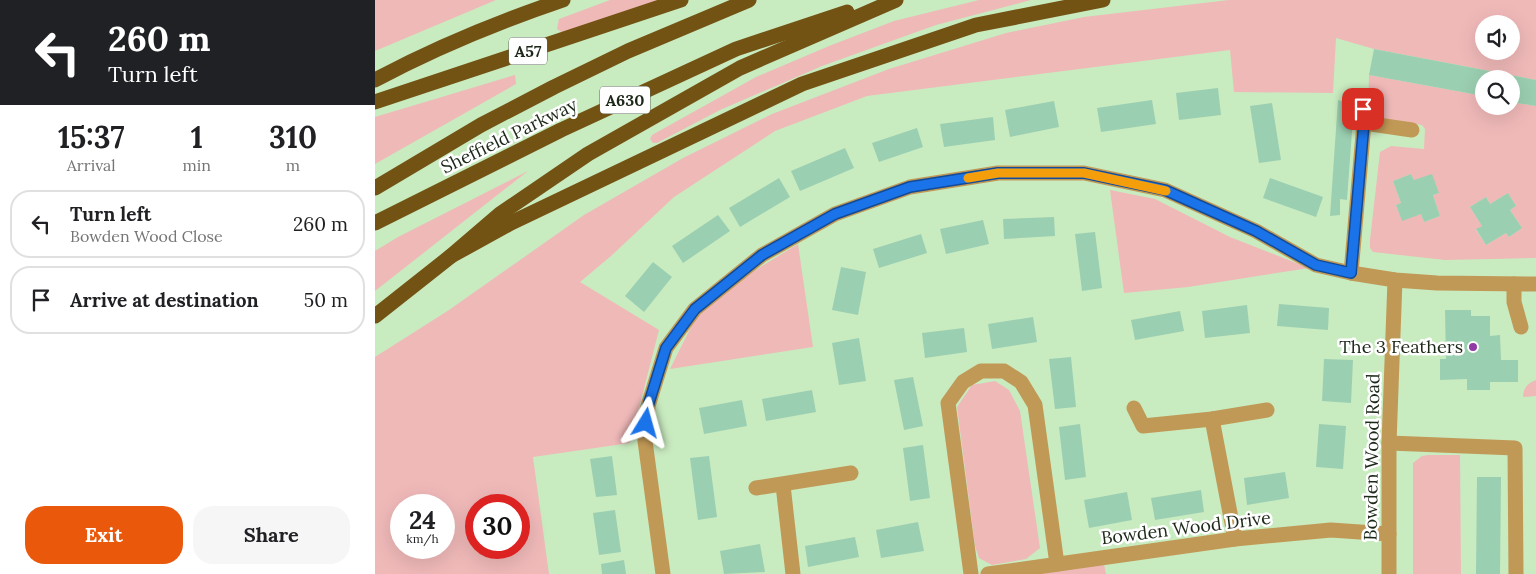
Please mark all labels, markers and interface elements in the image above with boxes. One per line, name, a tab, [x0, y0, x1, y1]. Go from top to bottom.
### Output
map controls	[1475, 15, 1520, 115]
button: sound	[1475, 15, 1520, 60]
text: 260 m	[108, 16, 210, 61]
icon: left	[25, 20, 90, 85]
road number: A57	[509, 37, 547, 64]
text: Turn left	[108, 60, 198, 88]
button: search	[1475, 70, 1520, 115]
road number: A630	[600, 86, 650, 114]
pin	[1342, 88, 1384, 130]
street label: Sheffield Parkway	[437, 92, 581, 178]
icon: arrive	[1349, 95, 1377, 123]
text: 15:37	[58, 118, 125, 156]
text: 1	[191, 118, 203, 156]
text: 310	[269, 118, 317, 156]
text: Arrival	[67, 155, 116, 175]
text: min	[183, 155, 211, 175]
text: m	[286, 155, 300, 175]
text: Turn left	[70, 202, 151, 226]
icon: left	[27, 210, 55, 238]
text: 260 m	[293, 212, 348, 236]
text: Bowden Wood Close	[70, 226, 223, 246]
icon: arrive	[27, 286, 55, 314]
text: Arrive at destination	[70, 288, 259, 312]
text: 50 m	[304, 288, 348, 312]
place label: The 3 Feathers	[1339, 335, 1463, 358]
marker: The 3 Feathers	[1467, 341, 1479, 353]
street label: Bowden Wood Road	[1359, 373, 1384, 541]
position arrow	[619, 396, 671, 448]
speed limit sign: 30	[465, 494, 530, 559]
text: 24	[409, 504, 436, 536]
button: Exit	[25, 506, 183, 564]
button: Share	[193, 506, 350, 564]
street label: Bowden Wood Drive	[1100, 506, 1272, 549]
text: km/h	[406, 531, 439, 546]

